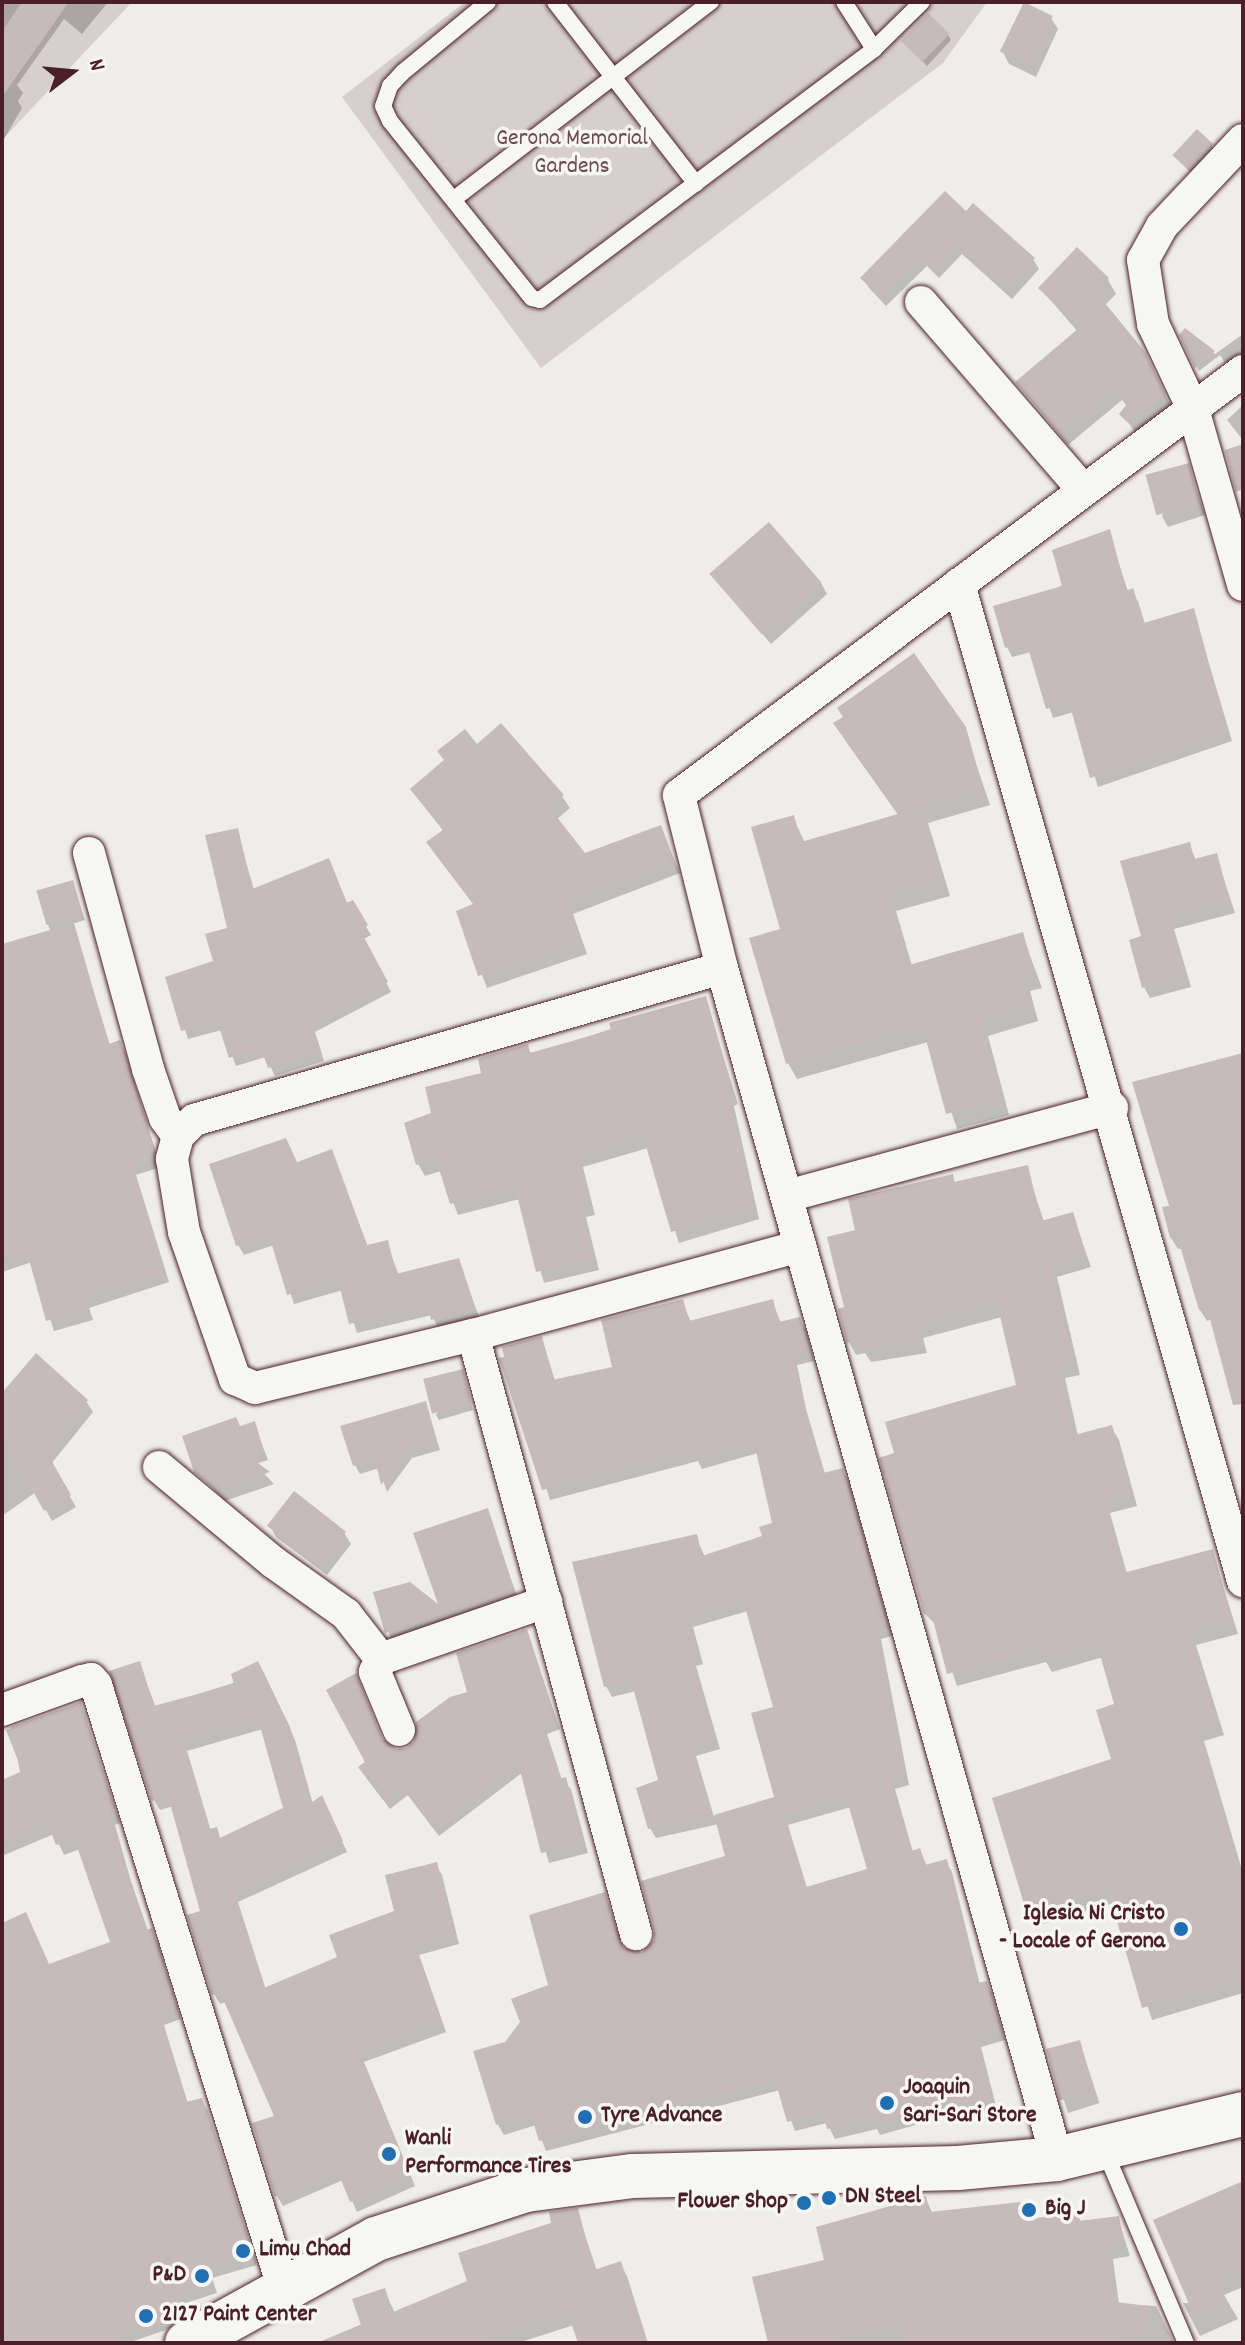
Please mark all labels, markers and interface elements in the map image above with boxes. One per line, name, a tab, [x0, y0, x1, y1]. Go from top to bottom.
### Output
north arrow	[32, 32, 112, 112]
text: N	[79, 56, 112, 75]
park label: Gerona Memorial Gardens	[496, 126, 648, 182]
place label: Iglesia Ni Cristo - Locale of Gerona	[999, 1901, 1165, 1957]
marker: Iglesia Ni Cristo - Locale of Gerona	[1172, 1920, 1190, 1938]
place label: Joaquin Sari-Sari Store	[903, 2075, 1037, 2131]
marker: Joaquin Sari-Sari Store	[878, 2094, 896, 2112]
place label: Tyre Advance	[601, 2103, 722, 2131]
marker: Tyre Advance	[576, 2108, 594, 2126]
place label: Wanli Performance Tires	[405, 2126, 571, 2182]
marker: Wanli Performance Tires	[380, 2145, 398, 2163]
place label: DN Steel	[845, 2184, 921, 2212]
place label: Flower Shop	[677, 2189, 788, 2217]
marker: DN Steel	[820, 2189, 838, 2207]
marker: Flower Shop	[795, 2194, 813, 2212]
place label: Big J	[1045, 2196, 1086, 2224]
marker: Big J	[1020, 2201, 1038, 2219]
place label: Limu Chad	[259, 2237, 351, 2265]
marker: Limu Chad	[234, 2242, 252, 2260]
place label: P&D	[152, 2262, 186, 2290]
marker: P&D	[193, 2267, 211, 2285]
place label: 2127 Paint Center	[162, 2302, 317, 2330]
marker: 2127 Paint Center	[137, 2307, 155, 2325]

